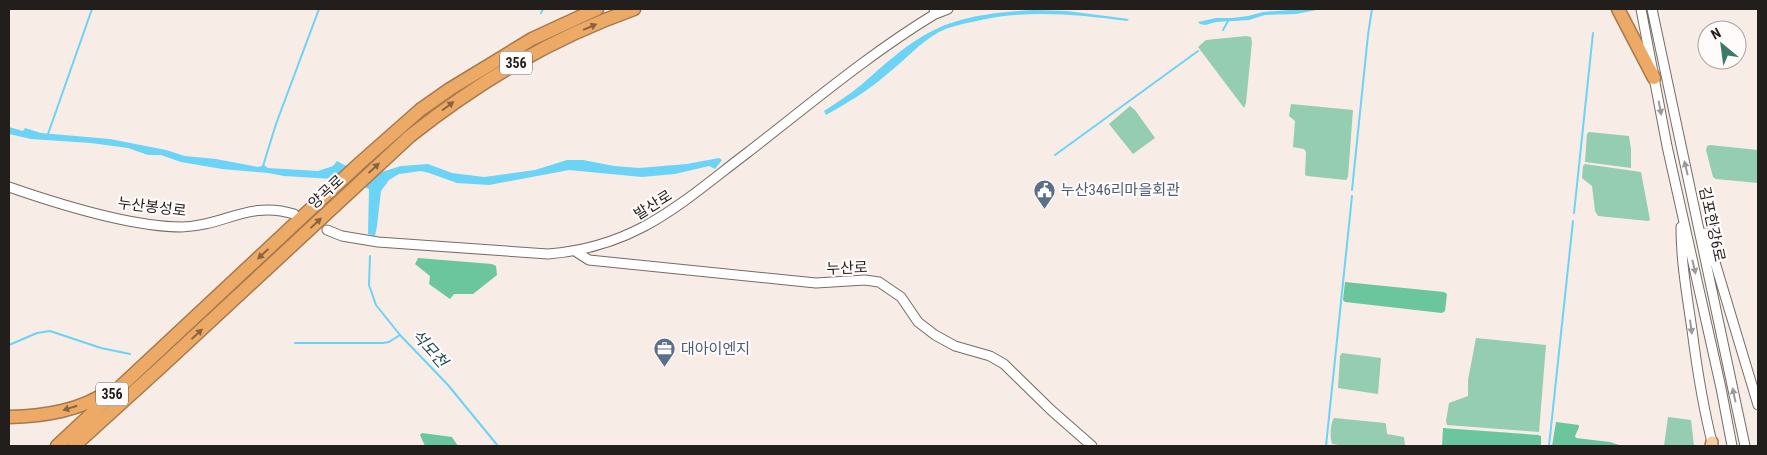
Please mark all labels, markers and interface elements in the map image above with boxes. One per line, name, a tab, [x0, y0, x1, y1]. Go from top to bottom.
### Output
north arrow	[1697, 20, 1747, 70]
one-way arrow	[583, 22, 597, 30]
text: N	[1708, 25, 1723, 43]
road number: 356	[500, 52, 532, 74]
one-way arrow	[441, 101, 455, 111]
one-way arrow	[1656, 101, 1664, 117]
one-way arrow	[1682, 160, 1690, 175]
one-way arrow	[368, 162, 380, 174]
street label: 양곡로	[305, 171, 347, 213]
public building icon: 누산346리마을회관	[1033, 178, 1057, 209]
place label: 누산346리마을회관	[1061, 181, 1180, 199]
street label: 김포한강6로	[1695, 185, 1729, 263]
street label: 발산로	[631, 186, 675, 224]
street label: 누산봉성로	[117, 194, 187, 220]
one-way arrow	[309, 217, 321, 229]
one-way arrow	[258, 248, 270, 260]
street label: 누산로	[826, 258, 868, 278]
one-way arrow	[1690, 260, 1698, 275]
one-way arrow	[1688, 320, 1696, 336]
water label: 석모천	[408, 326, 453, 373]
one-way arrow	[191, 328, 203, 340]
office icon: 대아이엔지	[653, 337, 677, 368]
place label: 대아이엔지	[681, 340, 750, 358]
road number: 356	[96, 382, 128, 406]
one-way arrow	[1730, 388, 1738, 403]
one-way arrow	[63, 405, 78, 413]

